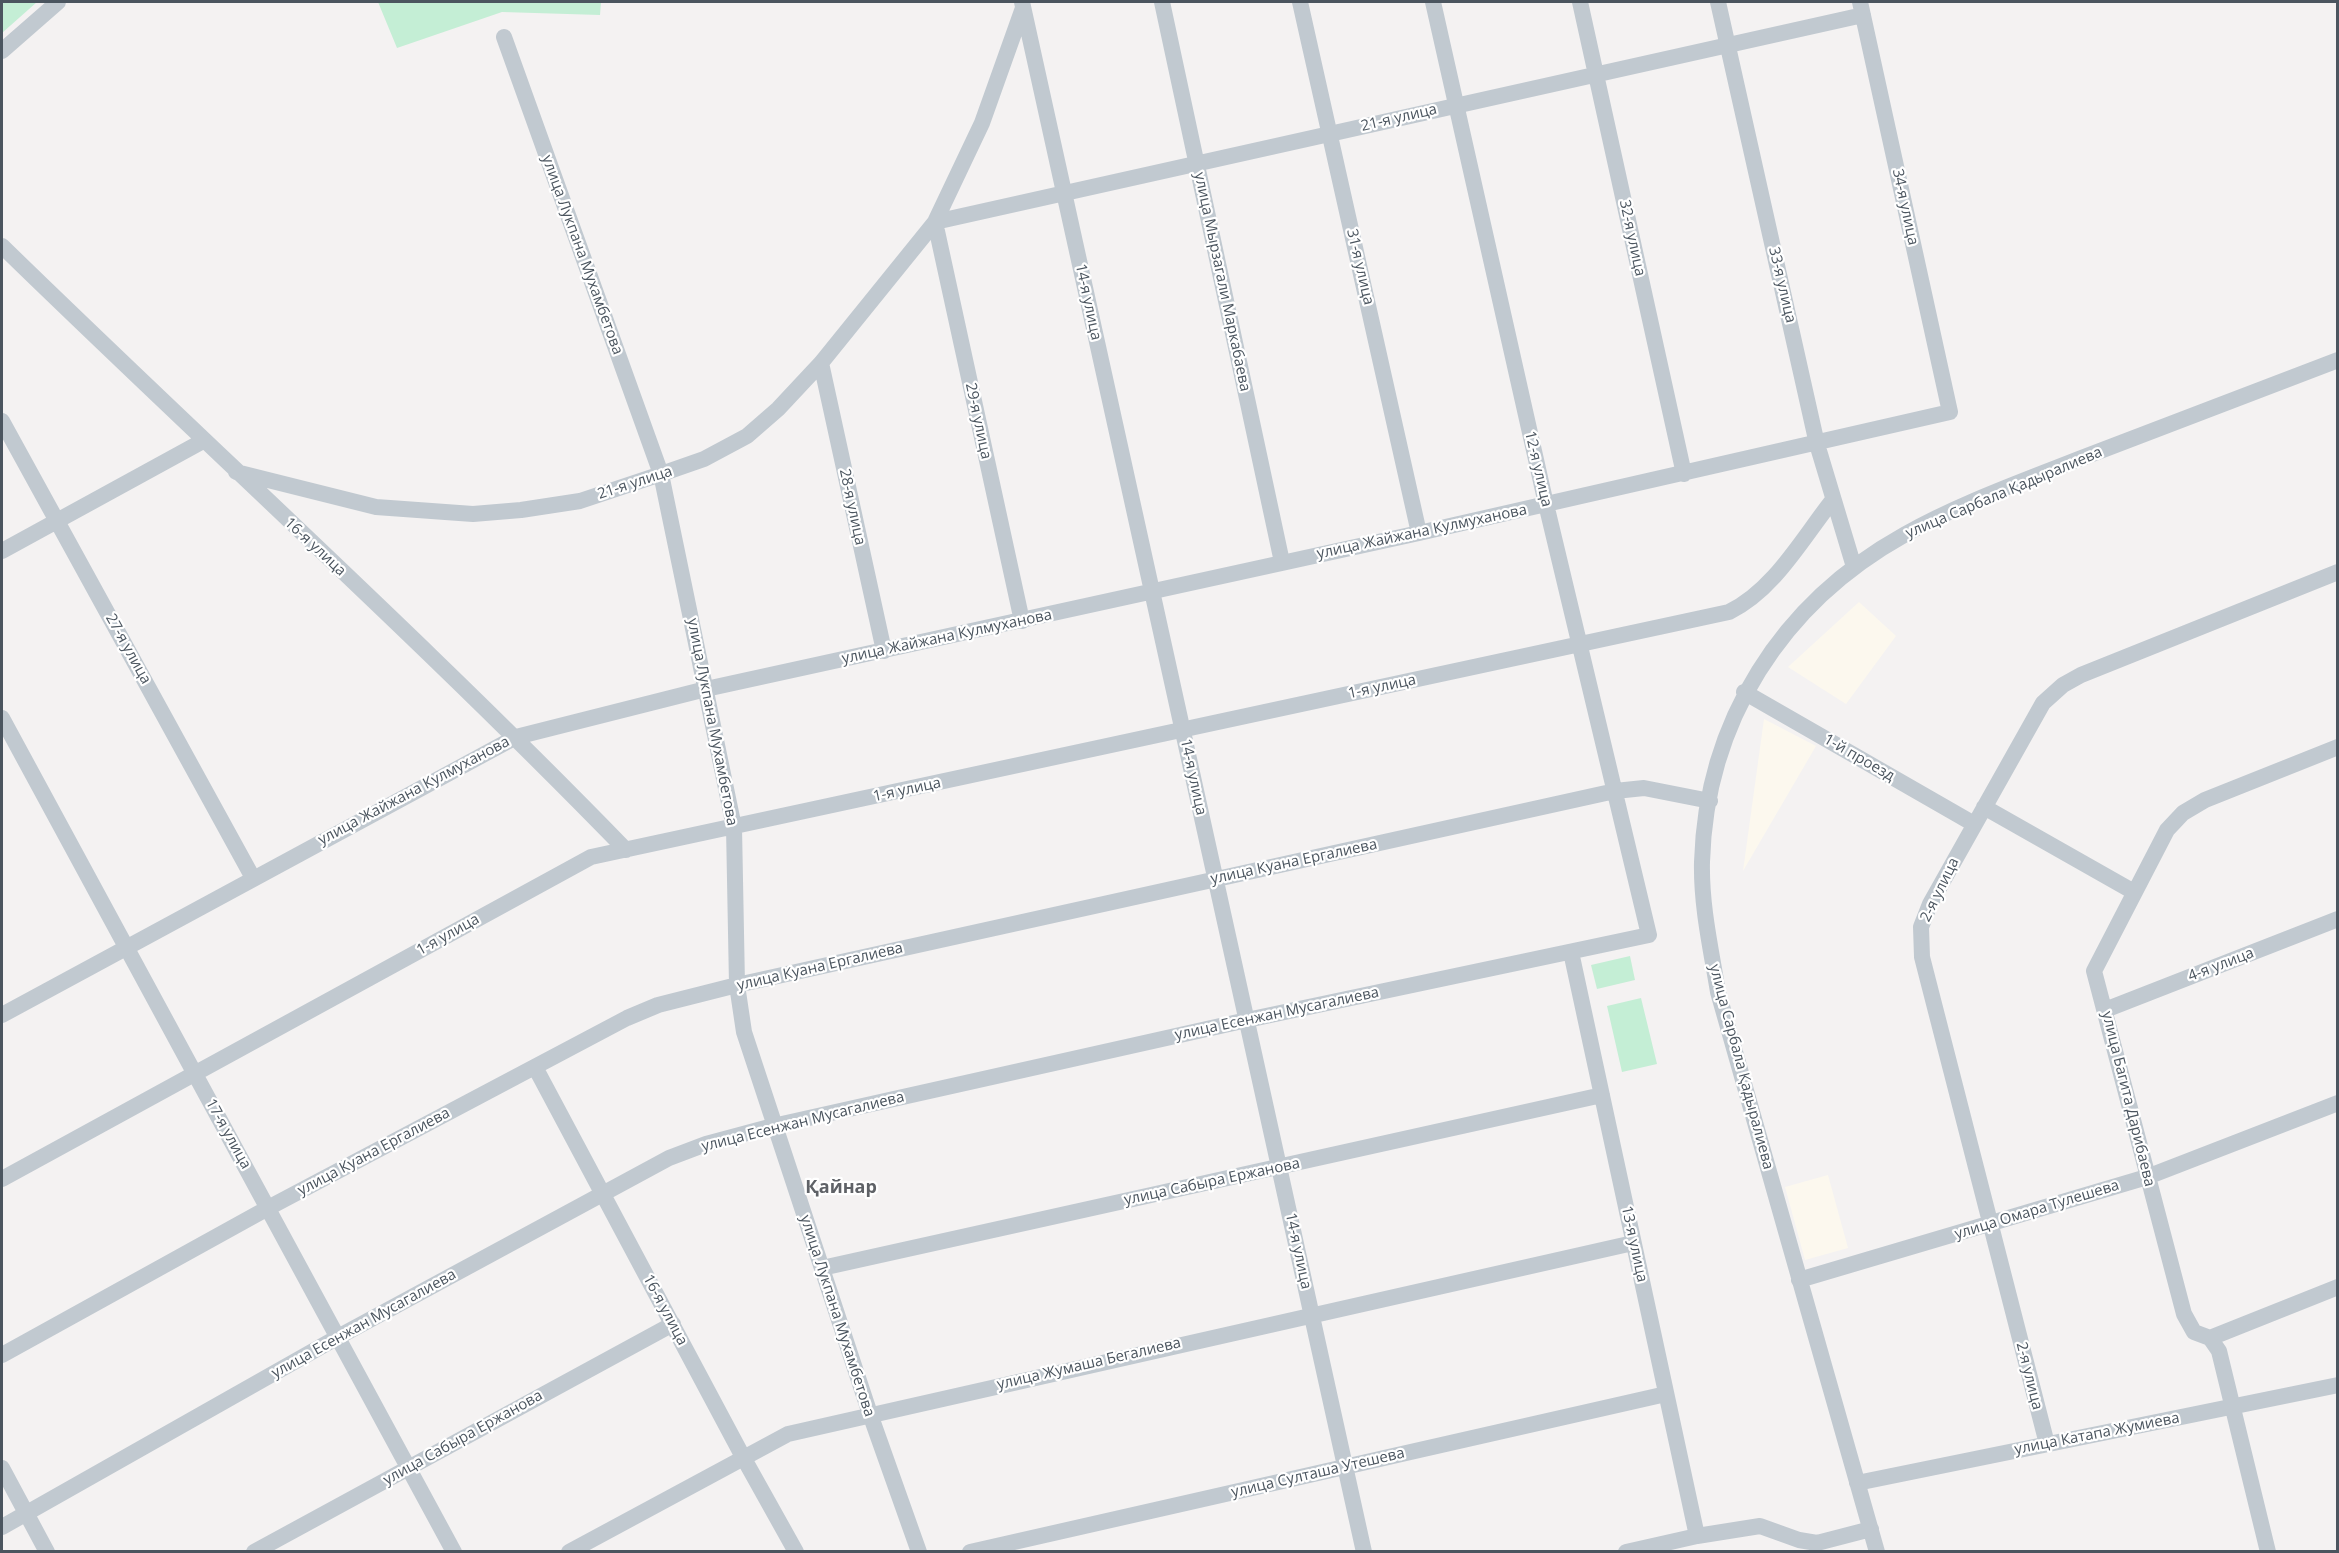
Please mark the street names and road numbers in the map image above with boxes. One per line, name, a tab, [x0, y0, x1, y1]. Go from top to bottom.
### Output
street label: 21-я улица	[1359, 101, 1439, 135]
street label: улица Лукпана Мухамбетова	[537, 153, 627, 357]
street label: 34-я улица	[1888, 167, 1922, 247]
street label: улица Мырзагали Маркабаева	[1190, 171, 1254, 393]
street label: 32-я улица	[1615, 198, 1649, 278]
street label: 31-я улица	[1343, 227, 1377, 307]
street label: 33-я улица	[1765, 245, 1799, 325]
street label: 14-я улица	[1071, 262, 1105, 342]
street label: 29-я улица	[961, 381, 995, 461]
street label: 12-я улица	[1521, 429, 1555, 509]
street label: улица Сарбала Қадыралиева	[1903, 443, 2105, 543]
street label: 21-я улица	[595, 462, 675, 504]
street label: 28-я улица	[835, 467, 869, 547]
street label: улица Жайжана Кулмуханова	[1315, 501, 1529, 563]
street label: 16-я улица	[281, 514, 349, 580]
street label: улица Жайжана Кулмуханова	[840, 606, 1054, 668]
street label: 27-я улица	[101, 611, 155, 687]
street label: улица Лукпана Мухамбетова	[683, 617, 741, 827]
street label: 1-я улица	[1346, 671, 1418, 703]
street label: 1-й проезд	[1820, 731, 1898, 785]
street label: улица Жайжана Кулмуханова	[315, 733, 513, 849]
street label: 14-я улица	[1176, 737, 1210, 817]
street label: 1-я улица	[871, 774, 943, 806]
street label: улица Куана Ергалиева	[1209, 836, 1379, 888]
street label: 2-я улица	[1917, 855, 1963, 925]
street label: 1-я улица	[413, 910, 483, 960]
street label: улица Куана Ергалиева	[735, 939, 905, 995]
street label: 4-я улица	[2186, 944, 2256, 986]
street label: улица Сарбала Қадыралиева	[1705, 962, 1777, 1172]
street label: улица Есенжан Мусагалиева	[1173, 984, 1381, 1044]
street label: улица Багита Дарибаева	[2097, 1009, 2159, 1189]
street label: улица Есенжан Мусагалиева	[700, 1088, 906, 1156]
street label: 17-я улица	[201, 1096, 255, 1172]
street label: улица Куана Ергалиева	[295, 1104, 453, 1200]
street label: улица Сабыра Ержанова	[1122, 1155, 1302, 1209]
street label: улица Омара Тулешева	[1953, 1176, 2121, 1244]
street label: 13-я улица	[1617, 1204, 1651, 1284]
street label: 14-я улица	[1281, 1211, 1315, 1291]
street label: улица Лукпана Мухамбетова	[796, 1213, 878, 1419]
street label: улица Есенжан Мусагалиева	[269, 1266, 459, 1382]
street label: 16-я улица	[639, 1272, 691, 1348]
street label: улица Жумаша Бегалиева	[995, 1334, 1183, 1394]
street label: 2-я улица	[2012, 1340, 2046, 1412]
street label: улица Сабыра Ержанова	[380, 1387, 546, 1489]
street label: улица Катапа Жумиева	[2013, 1409, 2181, 1459]
street label: улица Султаша Утешева	[1230, 1444, 1406, 1502]

